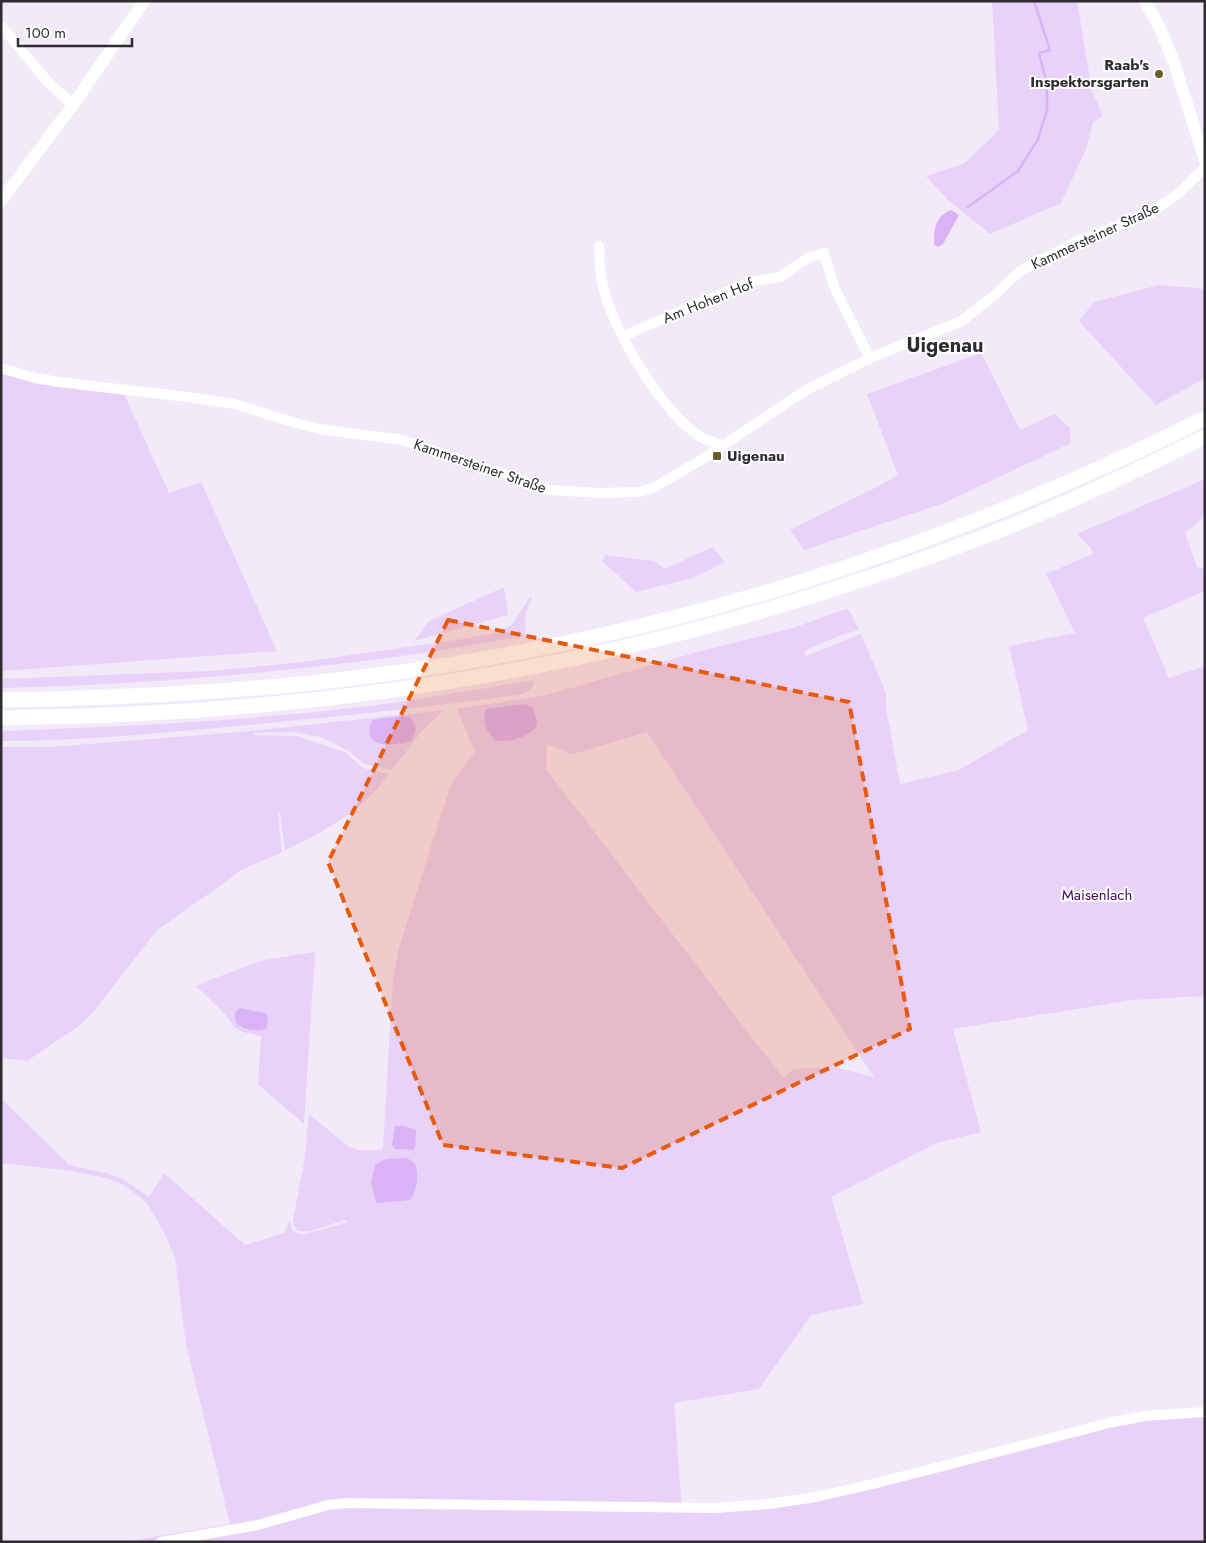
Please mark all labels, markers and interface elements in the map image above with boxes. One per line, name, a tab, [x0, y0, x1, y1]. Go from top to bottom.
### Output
scale bar	[18, 15, 131, 47]
text: 100 m	[25, 22, 66, 44]
place label: Raab's Inspektorsgarten	[1030, 54, 1149, 93]
marker: Raab's Inspektorsgarten	[1153, 68, 1165, 80]
street label: Kammersteiner Straße	[1027, 197, 1163, 275]
street label: Am Hohen Hof	[659, 273, 757, 329]
district label: Uigenau	[907, 331, 983, 360]
street label: Kammersteiner Straße	[411, 433, 549, 499]
place label: Uigenau	[727, 445, 785, 467]
marker: Uigenau	[711, 450, 723, 462]
park label: Maisenlach	[1062, 884, 1132, 906]

